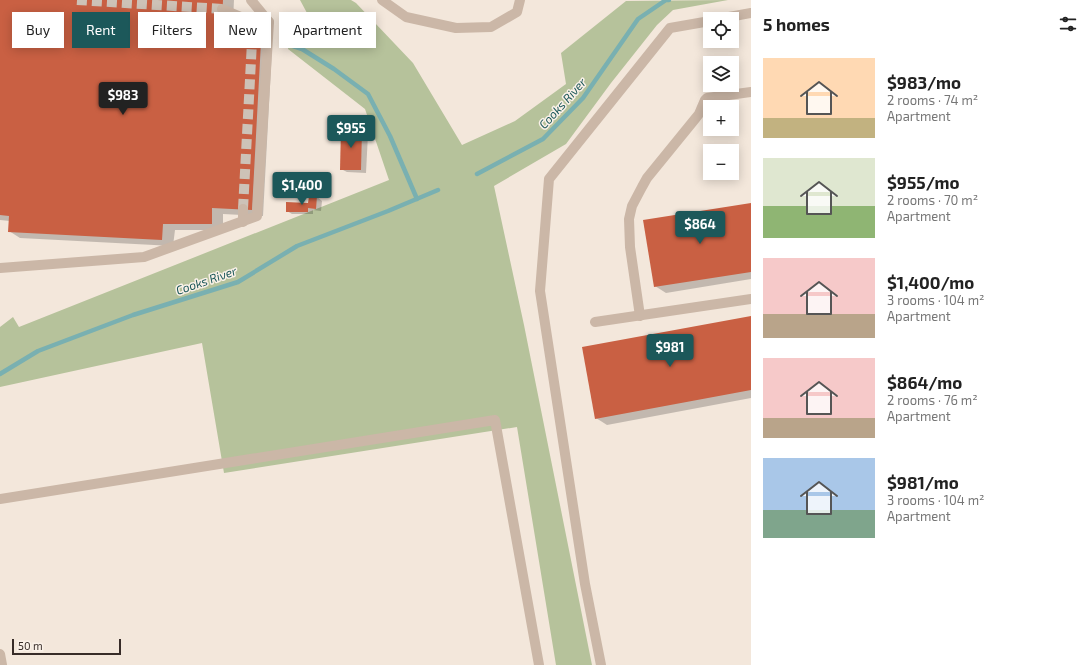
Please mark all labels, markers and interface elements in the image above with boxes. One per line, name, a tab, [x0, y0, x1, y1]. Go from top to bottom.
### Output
chip: Buy	[12, 12, 64, 48]
chip: Rent	[72, 12, 130, 48]
chip: Filters	[138, 12, 206, 48]
chip: New	[214, 12, 271, 48]
chip: Apartment	[279, 12, 376, 48]
map controls	[703, 12, 739, 180]
button: locate	[703, 12, 739, 48]
icon: filters	[1057, 13, 1079, 35]
text: 5 homes	[763, 14, 830, 34]
button: layers	[703, 56, 739, 92]
text: $983/mo	[887, 72, 961, 92]
icon: home	[795, 74, 843, 122]
water label: Cooks River	[536, 75, 589, 131]
pin: $983	[99, 82, 147, 116]
text: $983	[108, 87, 138, 103]
text: 2 rooms · 74 m²	[887, 92, 978, 108]
button: +	[703, 100, 739, 136]
text: Apartment	[887, 108, 951, 124]
pin: $955	[327, 115, 375, 149]
text: $955	[336, 120, 366, 136]
button: −	[703, 144, 739, 180]
pin: $1,400	[269, 172, 335, 206]
text: $955/mo	[887, 172, 960, 192]
icon: home	[795, 174, 843, 222]
text: $1,400	[282, 177, 322, 193]
text: 2 rooms · 70 m²	[887, 192, 978, 208]
text: Apartment	[887, 208, 951, 224]
pin: $864	[676, 211, 724, 245]
text: $864	[684, 216, 716, 232]
water label: Cooks River	[174, 263, 238, 297]
text: $1,400/mo	[887, 272, 974, 292]
icon: home	[795, 274, 843, 322]
text: 3 rooms · 104 m²	[887, 292, 984, 308]
text: Apartment	[887, 308, 951, 324]
pin: $981	[646, 334, 694, 368]
text: $981	[656, 339, 684, 355]
text: $864/mo	[887, 372, 962, 392]
icon: home	[795, 374, 843, 422]
text: 2 rooms · 76 m²	[887, 392, 978, 408]
text: Apartment	[887, 408, 951, 424]
text: $981/mo	[887, 472, 959, 492]
icon: home	[795, 474, 843, 522]
text: 3 rooms · 104 m²	[887, 492, 984, 508]
text: Apartment	[887, 508, 951, 524]
scale bar	[12, 637, 121, 656]
text: 50 m	[18, 639, 43, 652]

